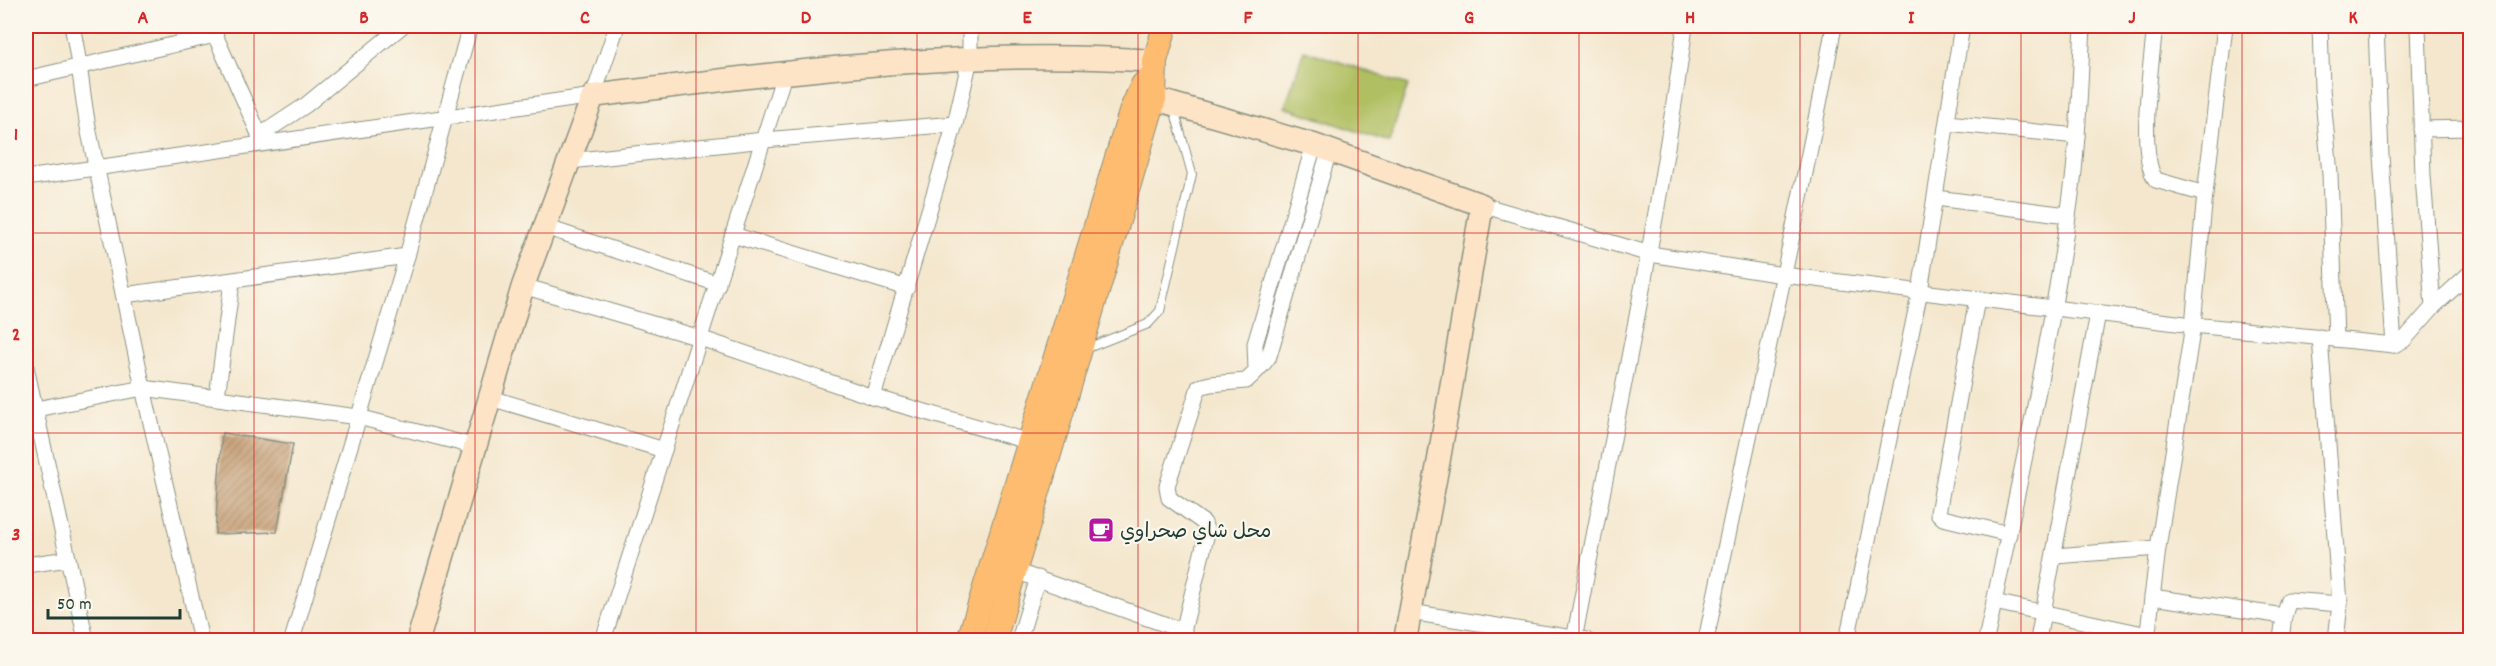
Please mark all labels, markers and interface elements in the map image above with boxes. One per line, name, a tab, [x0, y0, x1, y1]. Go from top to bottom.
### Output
text: A	[138, 5, 149, 33]
text: B	[359, 5, 369, 33]
text: C	[580, 5, 590, 33]
text: D	[801, 5, 812, 33]
text: E	[1022, 5, 1032, 33]
text: F	[1244, 5, 1254, 33]
text: G	[1464, 5, 1474, 33]
text: H	[1685, 5, 1695, 33]
text: I	[1908, 5, 1915, 33]
text: J	[2128, 5, 2136, 33]
text: K	[2348, 5, 2358, 33]
text: 1	[14, 122, 18, 150]
text: 2	[12, 322, 20, 350]
cafe icon: محل شاي صحراوي	[1086, 515, 1116, 545]
place label: محل شاي صحراوي	[1120, 519, 1271, 547]
text: 3	[12, 522, 20, 550]
scale bar	[48, 582, 180, 620]
text: 50 m	[57, 593, 92, 618]

